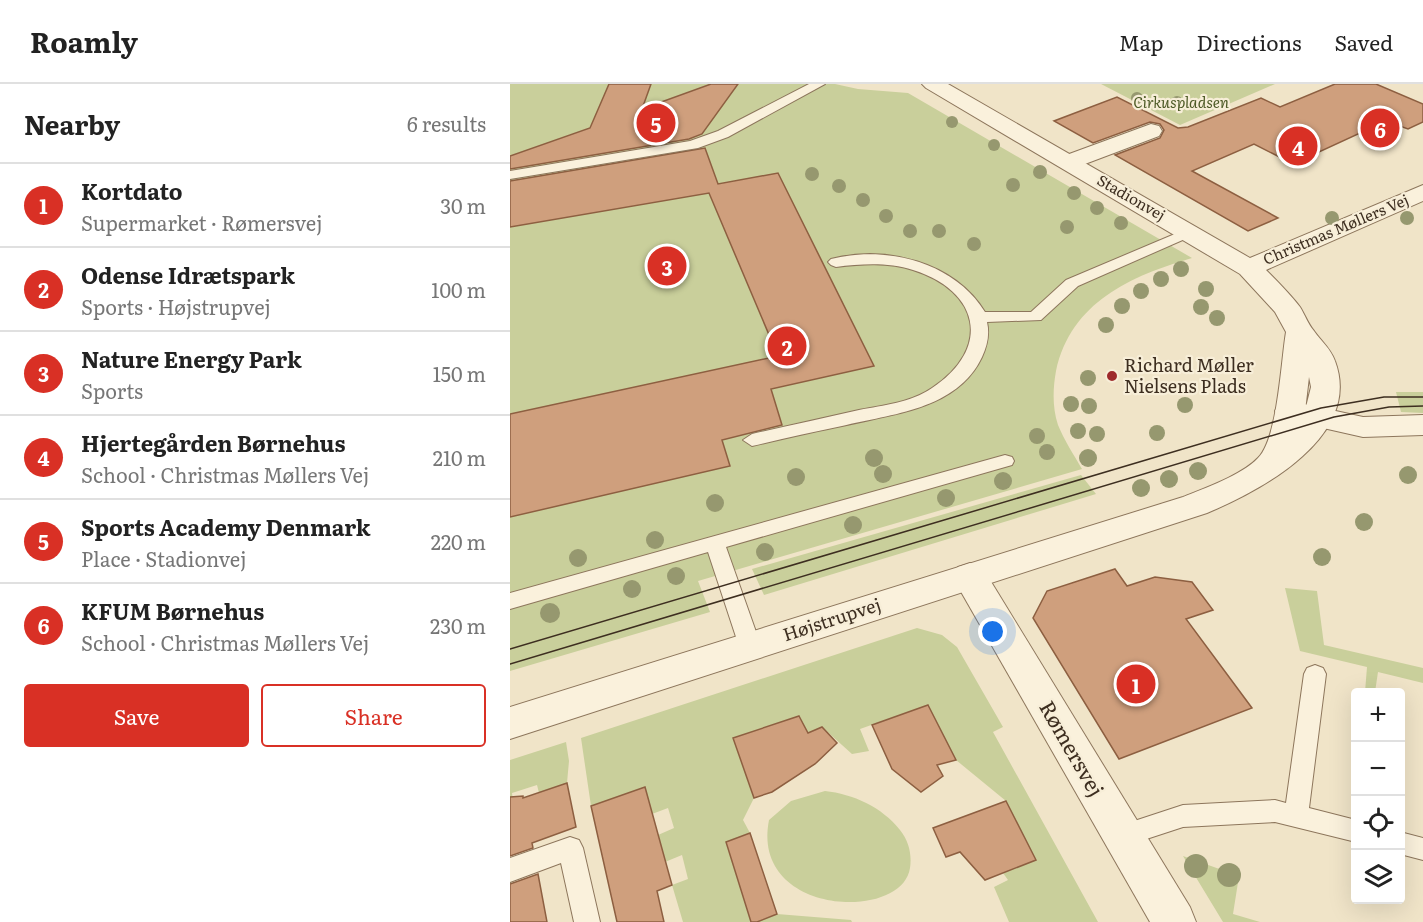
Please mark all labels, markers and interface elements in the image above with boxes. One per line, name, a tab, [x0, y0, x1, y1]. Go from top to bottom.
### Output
text: Roamly	[30, 20, 138, 62]
text: Map	[1119, 26, 1164, 57]
text: Directions	[1197, 26, 1302, 57]
text: Saved	[1335, 26, 1393, 57]
park label: Cirkuspladsen	[1133, 90, 1229, 113]
pin: 5	[636, 100, 676, 146]
text: Nearby	[24, 104, 120, 143]
pin: 6	[1360, 106, 1400, 150]
text: 6 results	[407, 108, 486, 138]
pin: 4	[1278, 124, 1318, 168]
street label: Stadionvej	[1093, 168, 1170, 226]
text: Kortdato	[81, 174, 183, 207]
street label: Christmas Møllers Vej	[1259, 187, 1412, 270]
text: 1	[39, 190, 48, 220]
text: 30 m	[440, 190, 486, 220]
text: Supermarket · Rømersvej	[81, 207, 322, 237]
pin: 3	[648, 244, 686, 288]
text: Odense Idrætspark	[81, 258, 295, 291]
text: 2	[38, 274, 49, 304]
text: 100 m	[431, 274, 486, 304]
text: Sports · Højstrupvej	[81, 291, 271, 321]
pin: 2	[768, 324, 806, 368]
text: Nature Energy Park	[81, 342, 302, 375]
place label: Richard Møller Nielsens Plads	[1124, 351, 1254, 399]
text: 3	[38, 358, 49, 388]
text: 150 m	[433, 358, 486, 388]
marker: Richard Møller Nielsens Plads	[1105, 369, 1119, 383]
text: Sports	[81, 375, 143, 405]
text: Hjertegården Børnehus	[81, 426, 345, 459]
text: 4	[37, 442, 50, 472]
text: 210 m	[433, 442, 486, 472]
text: School · Christmas Møllers Vej	[81, 459, 369, 489]
text: Sports Academy Denmark	[81, 510, 371, 543]
text: 5	[38, 526, 49, 556]
text: 220 m	[431, 526, 486, 556]
text: Place · Stadionvej	[81, 543, 246, 573]
street label: Højstrupvej	[779, 590, 884, 647]
text: KFUM Børnehus	[81, 594, 264, 627]
text: 6	[38, 610, 49, 640]
text: 230 m	[430, 610, 486, 640]
your location	[978, 617, 1007, 646]
text: School · Christmas Møllers Vej	[81, 627, 369, 657]
pin: 1	[1116, 662, 1156, 706]
button: Save	[24, 684, 249, 747]
button: Share	[261, 684, 486, 747]
map controls	[1351, 688, 1405, 904]
button: +	[1351, 688, 1405, 742]
street label: Rømersvej	[1033, 694, 1113, 801]
button: −	[1351, 742, 1405, 796]
button: locate	[1351, 796, 1405, 850]
button: layers	[1351, 850, 1405, 904]

